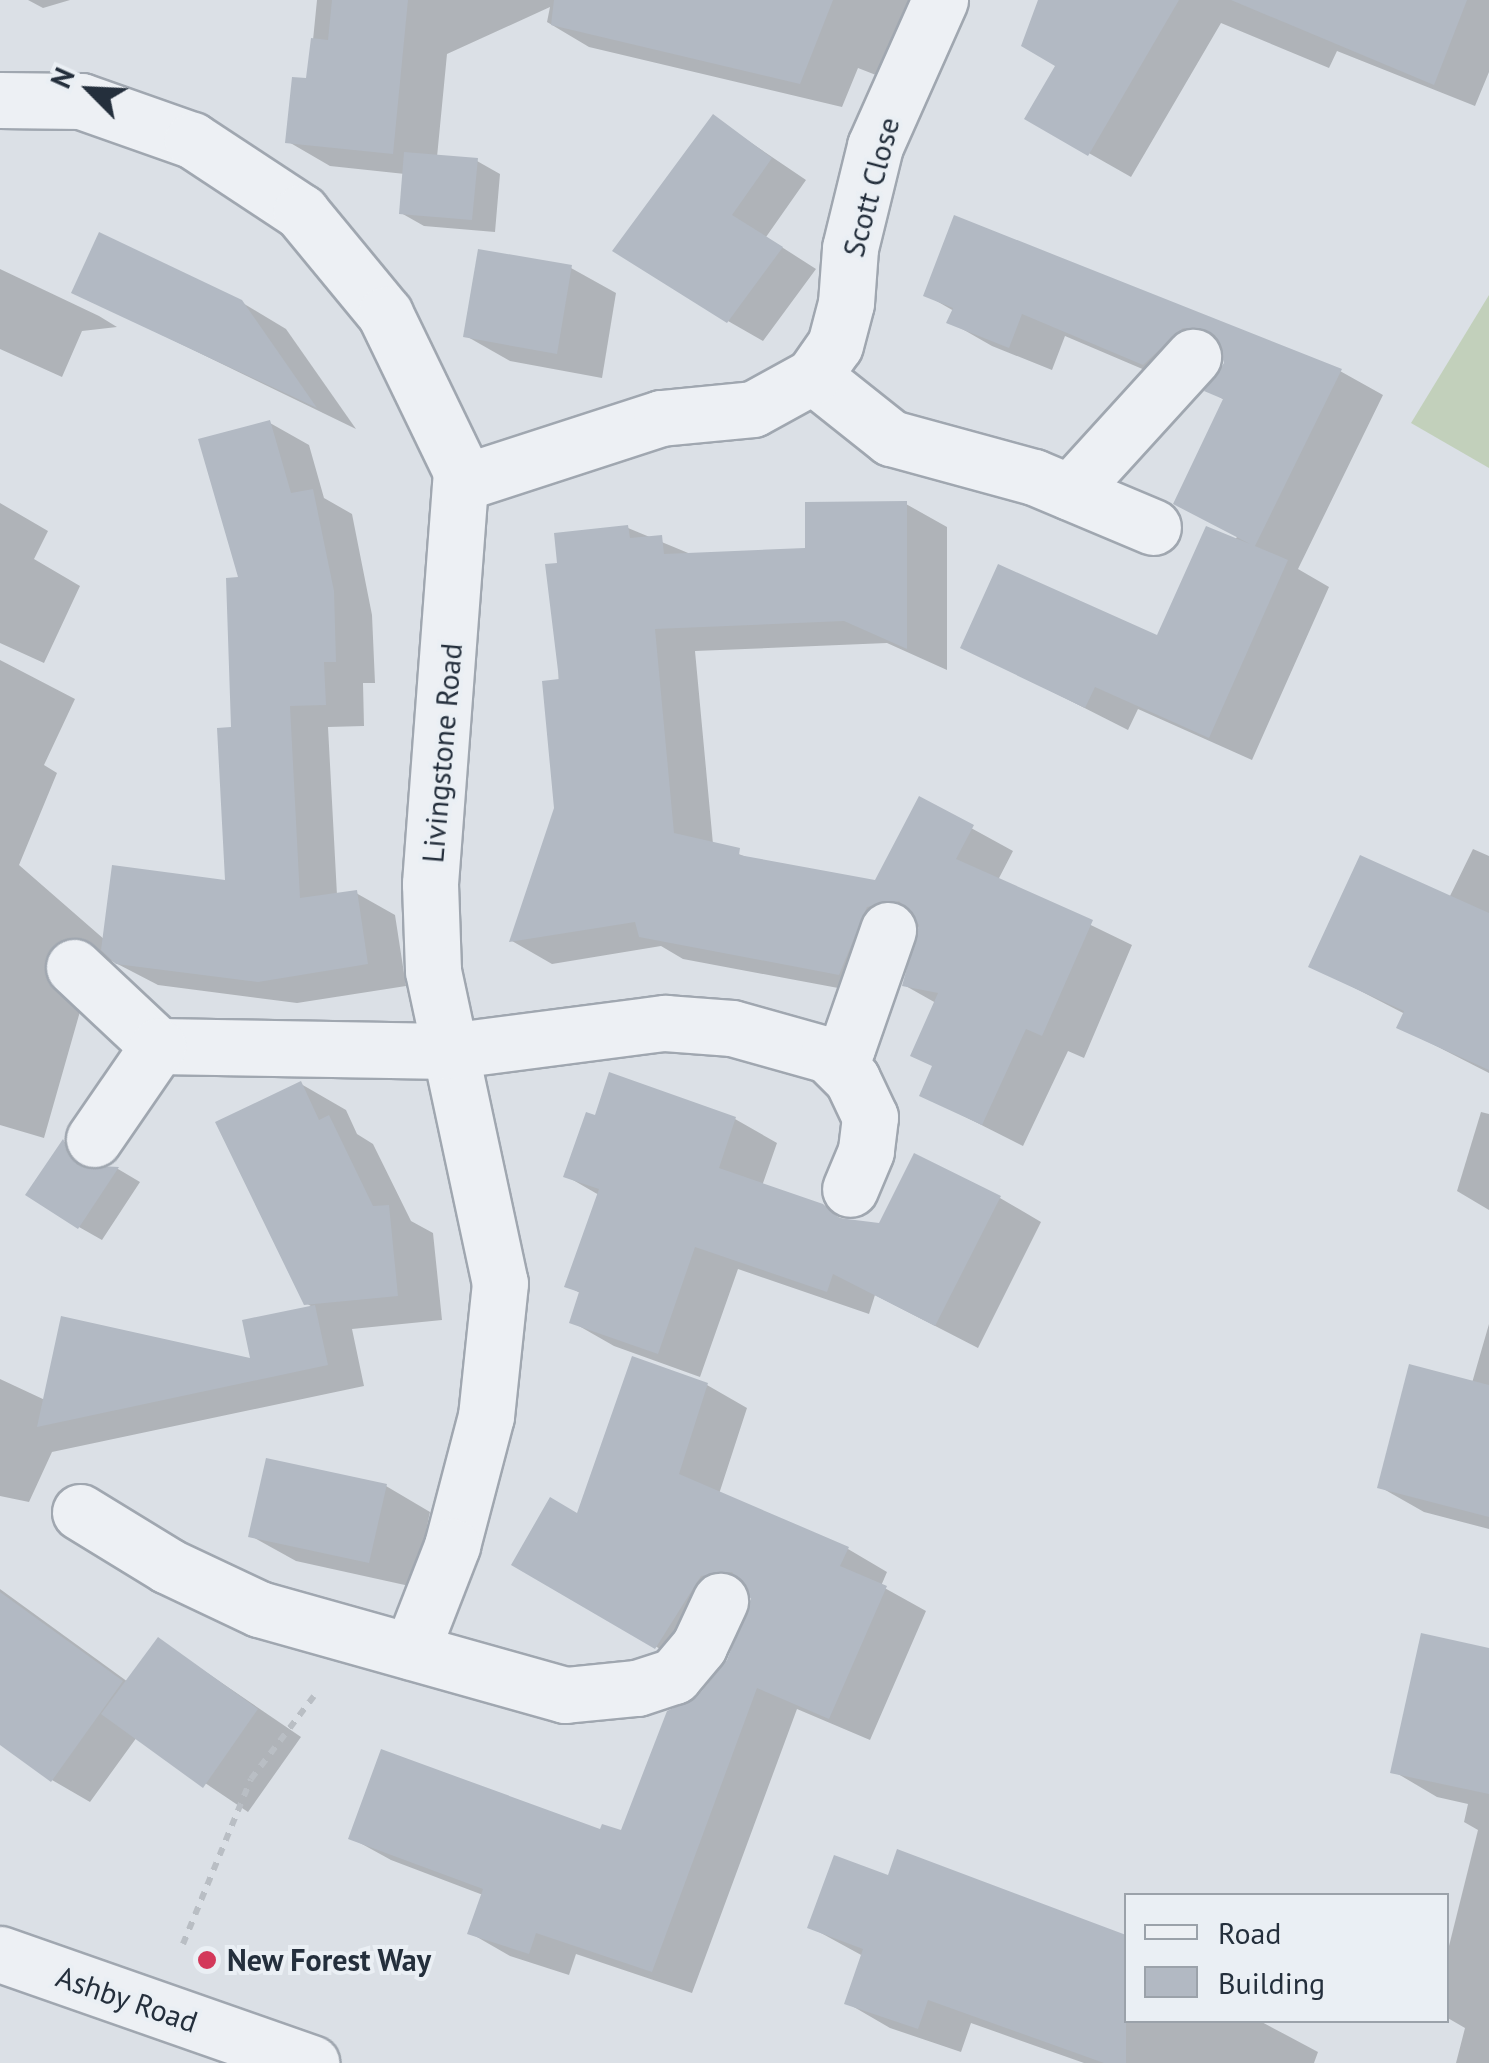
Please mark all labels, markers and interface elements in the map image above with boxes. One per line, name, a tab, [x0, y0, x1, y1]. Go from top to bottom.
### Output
north arrow	[40, 40, 140, 140]
text: N	[41, 62, 83, 94]
street label: Scott Close	[835, 113, 907, 261]
street label: Livingstone Road	[414, 642, 470, 864]
legend	[1124, 1893, 1449, 2023]
text: Road	[1218, 1913, 1282, 1952]
place label: New Forest Way	[227, 1942, 432, 1978]
marker: New Forest Way	[196, 1949, 218, 1971]
street label: Ashby Road	[51, 1958, 203, 2040]
text: Building	[1218, 1963, 1325, 2002]

